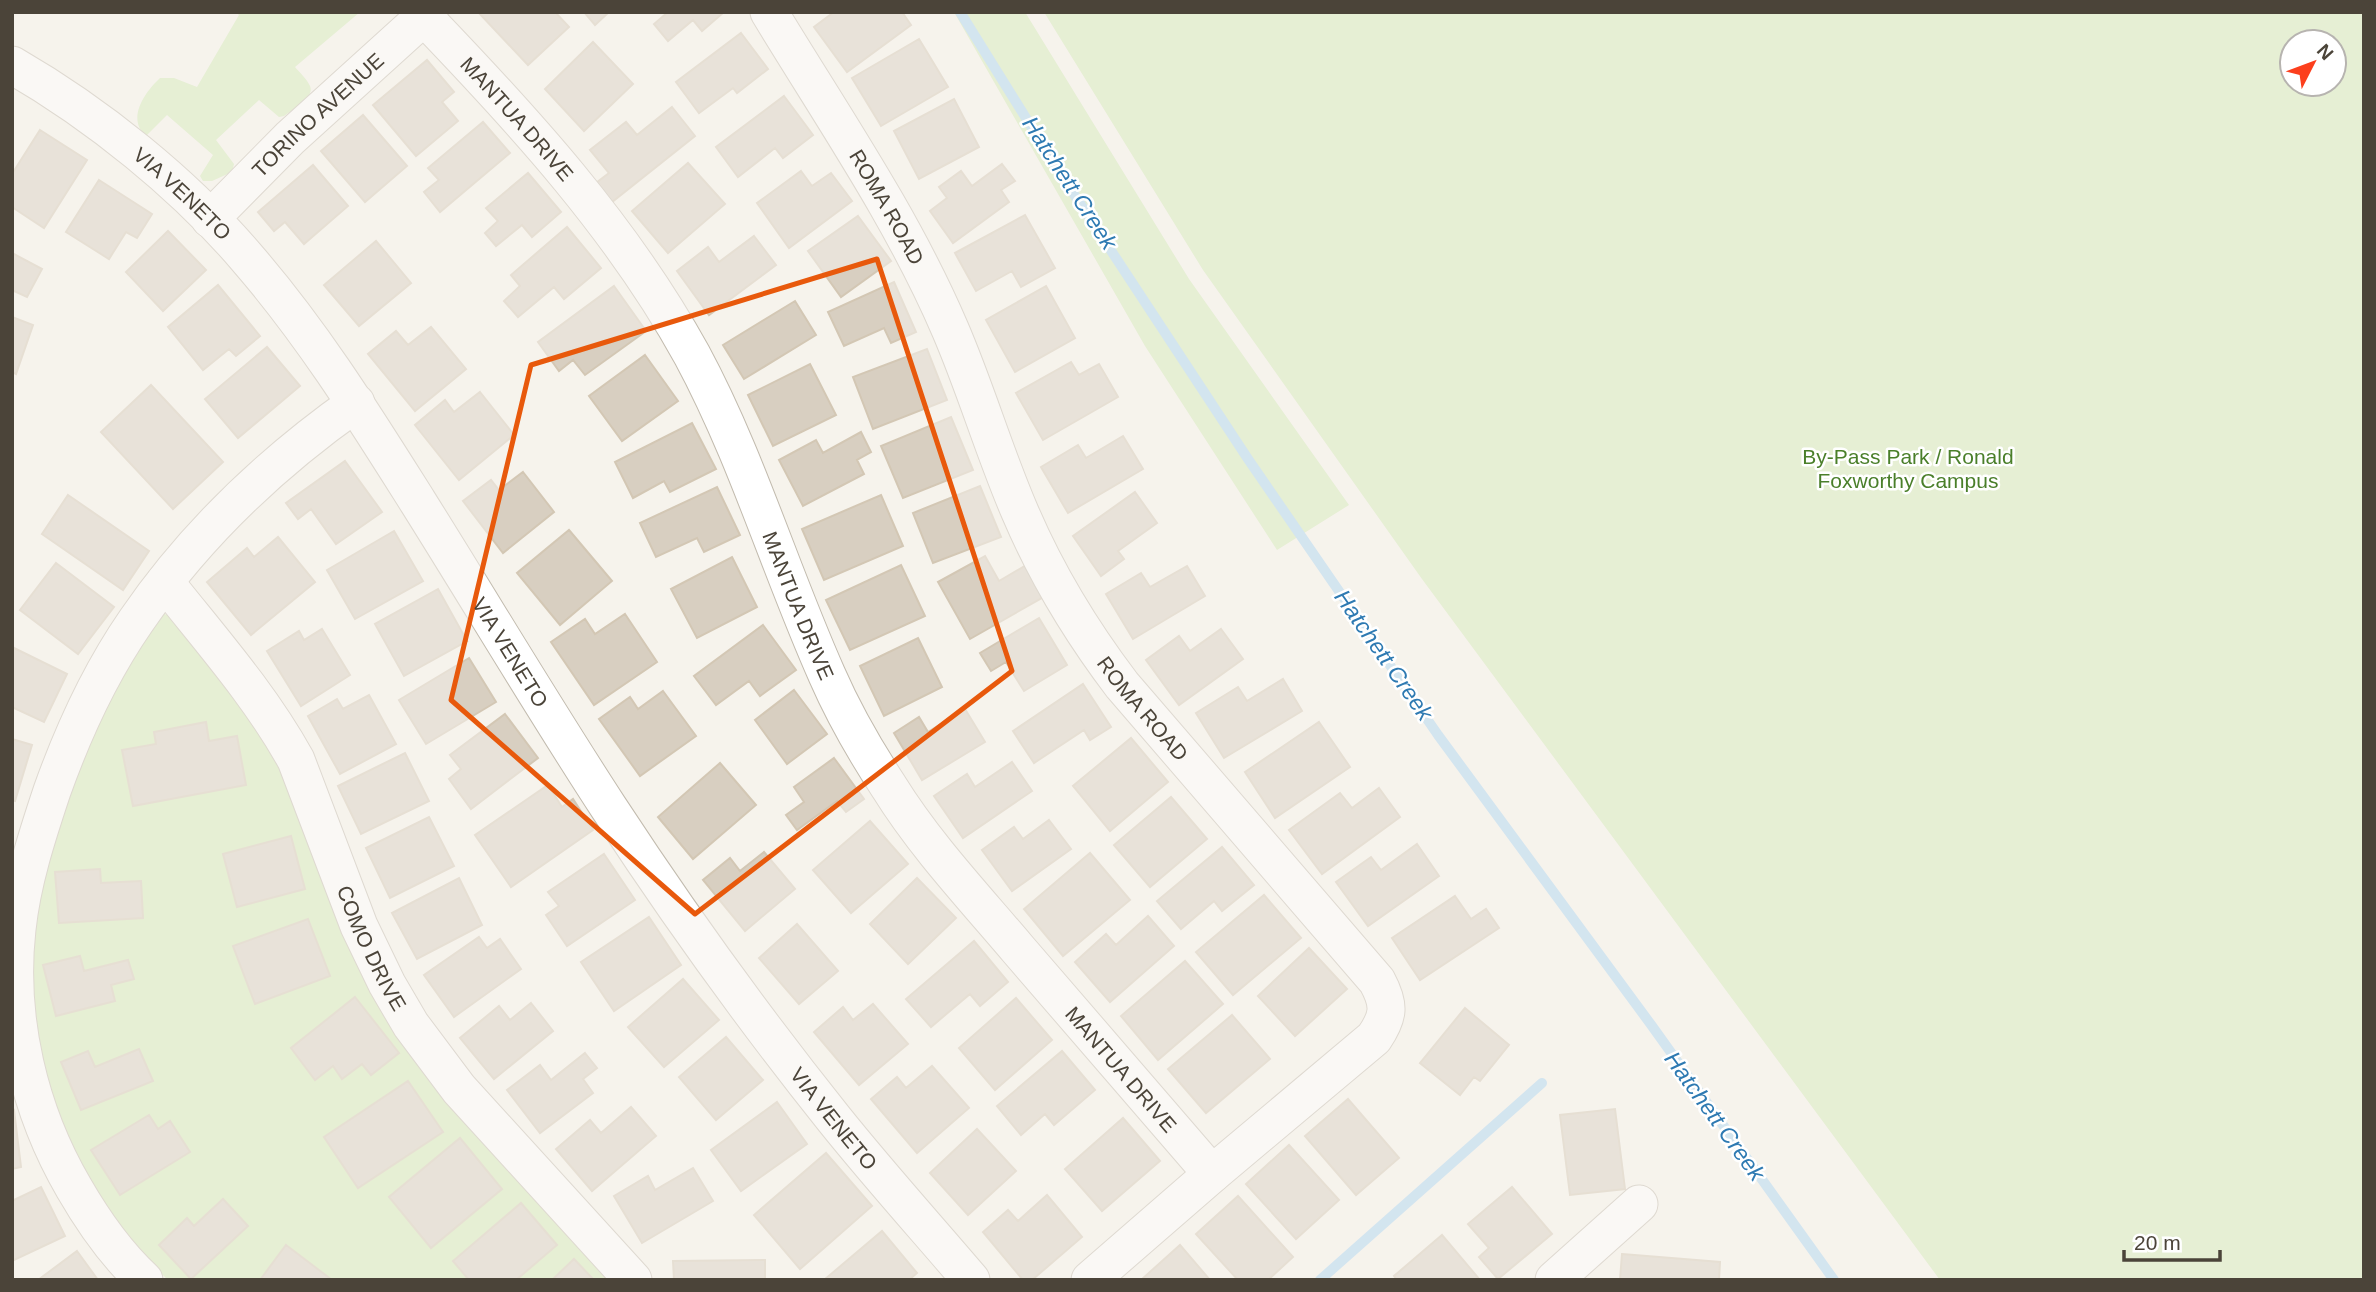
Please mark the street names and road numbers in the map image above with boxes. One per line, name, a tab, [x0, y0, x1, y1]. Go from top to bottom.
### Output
street label: TORINO AVENUE	[247, 48, 388, 181]
street label: MANTUA DRIVE	[456, 52, 578, 185]
street label: VIA VENETO	[129, 142, 236, 244]
street label: ROMA ROAD	[845, 145, 929, 268]
street label: MANTUA DRIVE	[759, 528, 839, 683]
street label: VIA VENETO	[468, 593, 553, 711]
street label: ROMA ROAD	[1093, 652, 1193, 765]
street label: COMO DRIVE	[333, 882, 411, 1014]
street label: MANTUA DRIVE	[1061, 1002, 1182, 1136]
street label: VIA VENETO	[786, 1063, 882, 1174]

